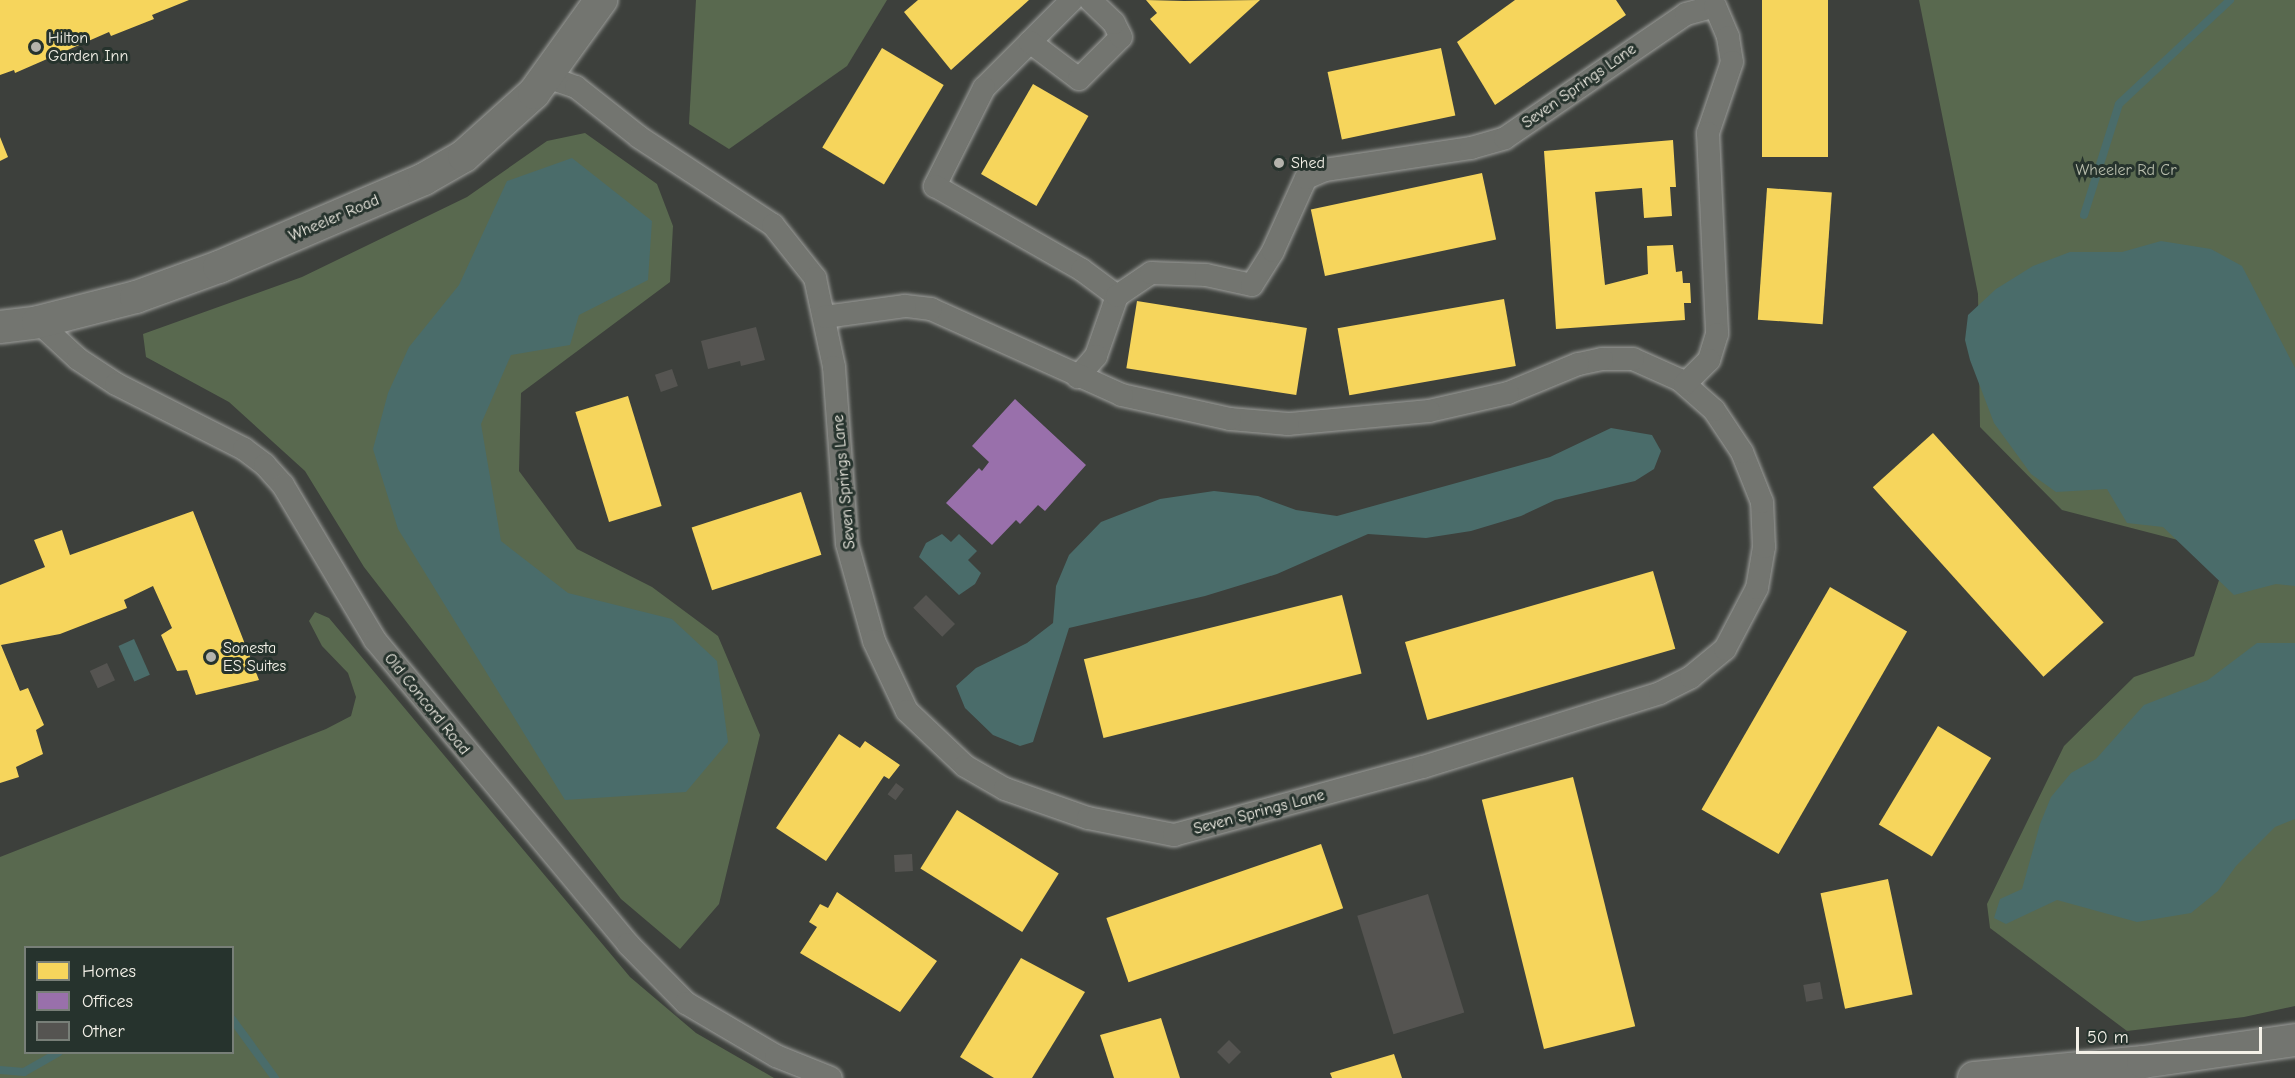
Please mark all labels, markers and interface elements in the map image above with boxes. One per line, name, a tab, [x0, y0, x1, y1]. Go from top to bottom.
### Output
place label: Hilton Garden Inn	[48, 28, 128, 66]
street label: Seven Springs Lane	[1518, 39, 1640, 133]
marker: Hilton Garden Inn	[29, 40, 43, 54]
place label: Shed	[1291, 153, 1325, 173]
marker: Shed	[1272, 156, 1286, 170]
park label: Wheeler Rd Cr	[2075, 160, 2177, 180]
street label: Wheeler Road	[286, 190, 382, 246]
street label: Seven Springs Lane	[829, 414, 859, 550]
place label: Sonesta ES Suites	[223, 638, 286, 676]
street label: Old Concord Road	[380, 649, 474, 759]
marker: Sonesta ES Suites	[204, 650, 218, 664]
street label: Seven Springs Lane	[1191, 785, 1327, 839]
legend	[24, 946, 234, 1054]
text: Homes	[82, 961, 136, 982]
text: Offices	[82, 991, 133, 1012]
scale bar	[2079, 1015, 2265, 1053]
text: Other	[82, 1021, 125, 1042]
text: 50 m	[2087, 1027, 2129, 1048]

